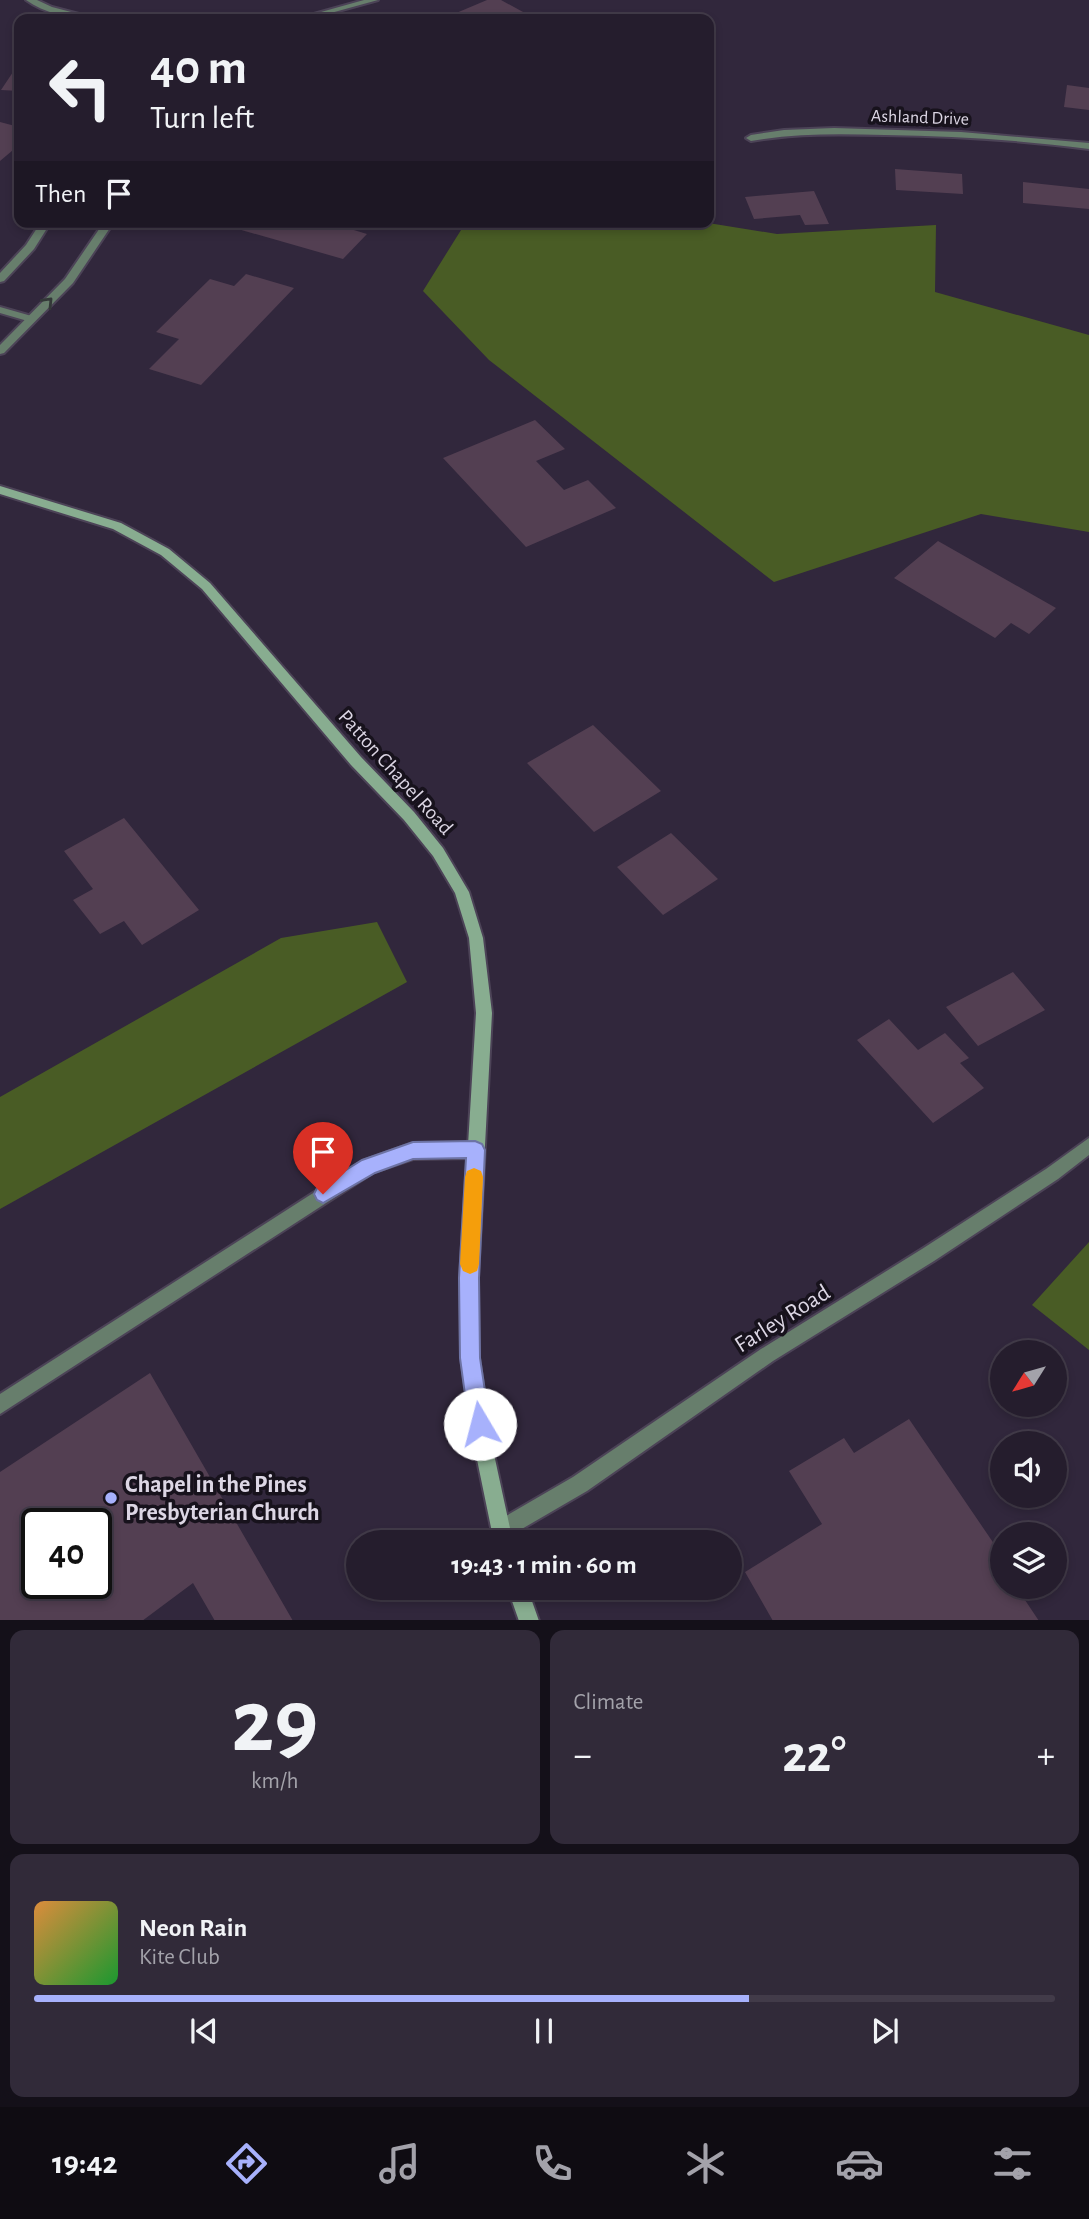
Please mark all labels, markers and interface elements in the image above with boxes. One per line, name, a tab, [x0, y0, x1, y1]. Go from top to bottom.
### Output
icon: left	[35, 42, 126, 133]
text: 40 m	[150, 44, 247, 93]
text: Turn left	[150, 102, 254, 134]
street label: Ashland Drive	[871, 107, 969, 129]
icon: arrive	[100, 175, 138, 213]
text: Then	[35, 181, 86, 207]
one-way arrow	[40, 298, 53, 311]
street label: Patton Chapel Road	[334, 706, 457, 839]
pin	[293, 1122, 353, 1194]
icon: arrive	[304, 1133, 342, 1171]
street label: Farley Road	[731, 1280, 834, 1357]
north arrow	[990, 1340, 1068, 1418]
map controls	[990, 1340, 1067, 1599]
position arrow	[443, 1387, 517, 1461]
button: sound	[990, 1431, 1067, 1508]
place label: Chapel in the Pines Presbyterian Church	[125, 1473, 320, 1525]
marker: Chapel in the Pines Presbyterian Church	[103, 1490, 119, 1506]
speed limit sign: 40	[21, 1508, 112, 1599]
button: layers	[990, 1522, 1067, 1599]
text: 19:43 · 1 min · 60 m	[451, 1552, 637, 1578]
text: 29	[231, 1677, 318, 1768]
text: Climate	[574, 1691, 643, 1714]
text: 22°	[782, 1729, 846, 1781]
text: −	[574, 1737, 592, 1775]
text: +	[1037, 1737, 1055, 1775]
text: km/h	[251, 1770, 298, 1793]
text: Neon Rain	[139, 1915, 247, 1941]
text: Kite Club	[139, 1946, 220, 1969]
icon: previous	[185, 2012, 223, 2050]
icon: pause	[525, 2012, 563, 2050]
icon: next	[866, 2012, 904, 2050]
icon: directions	[222, 2139, 271, 2188]
icon: music	[375, 2139, 424, 2188]
icon: phone	[528, 2139, 577, 2188]
icon: climate	[681, 2139, 730, 2188]
icon: car	[835, 2139, 884, 2188]
icon: filters	[988, 2139, 1037, 2188]
text: 19:42	[52, 2147, 118, 2179]

